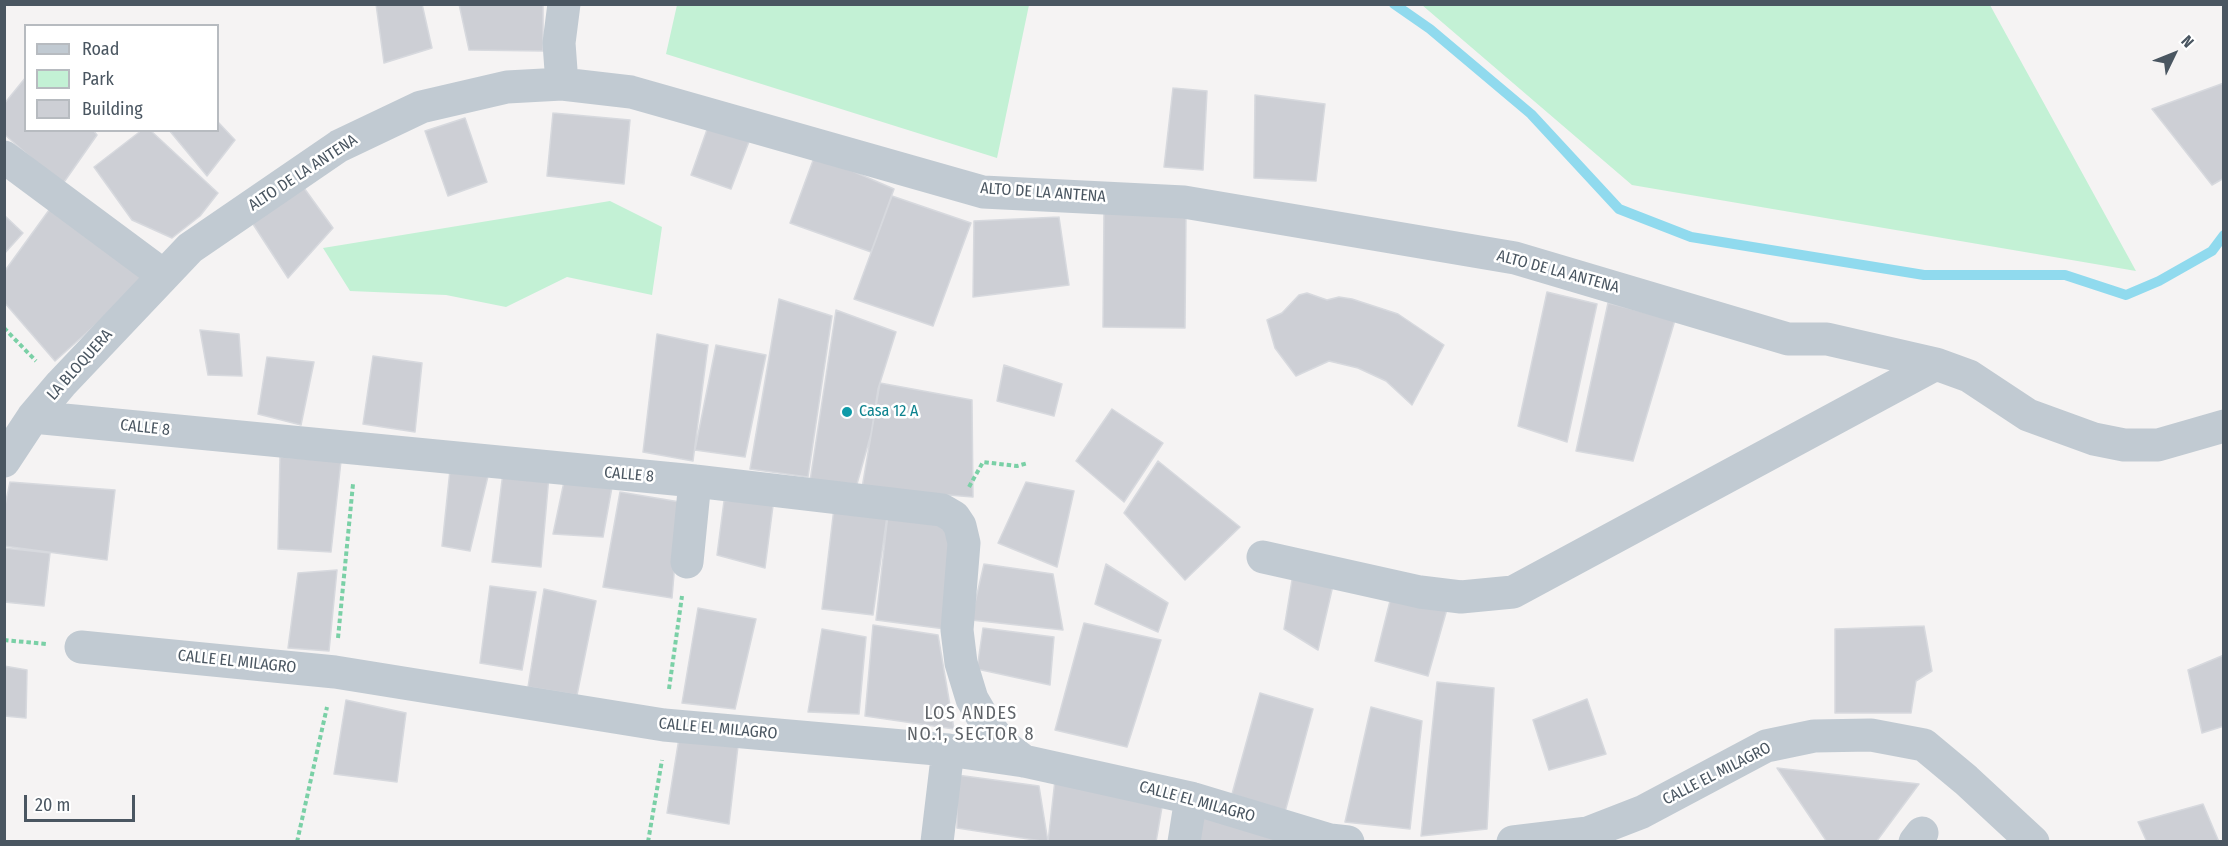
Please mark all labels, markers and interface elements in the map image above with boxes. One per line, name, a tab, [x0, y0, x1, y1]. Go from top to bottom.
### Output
legend	[24, 24, 219, 132]
north arrow	[2144, 24, 2204, 84]
text: N	[2177, 31, 2198, 51]
text: Road	[82, 38, 119, 60]
text: Park	[82, 68, 114, 90]
text: Building	[82, 98, 143, 120]
street label: ALTO DE LA ANTENA	[245, 131, 361, 215]
street label: ALTO DE LA ANTENA	[980, 179, 1106, 207]
street label: ALTO DE LA ANTENA	[1495, 246, 1621, 298]
street label: LA BLOQUERA	[43, 326, 117, 404]
place label: Casa 12 A	[859, 402, 918, 422]
marker: Casa 12 A	[840, 405, 854, 419]
street label: CALLE 8	[119, 416, 171, 440]
street label: CALLE 8	[603, 463, 655, 487]
street label: CALLE EL MILAGRO	[177, 646, 297, 678]
district label: LOS ANDES NO.1, SECTOR 8	[907, 703, 1035, 746]
street label: CALLE EL MILAGRO	[658, 714, 778, 744]
street label: CALLE EL MILAGRO	[1660, 738, 1774, 810]
street label: CALLE EL MILAGRO	[1137, 777, 1257, 827]
scale bar	[27, 783, 138, 821]
text: 20 m	[35, 794, 70, 816]

